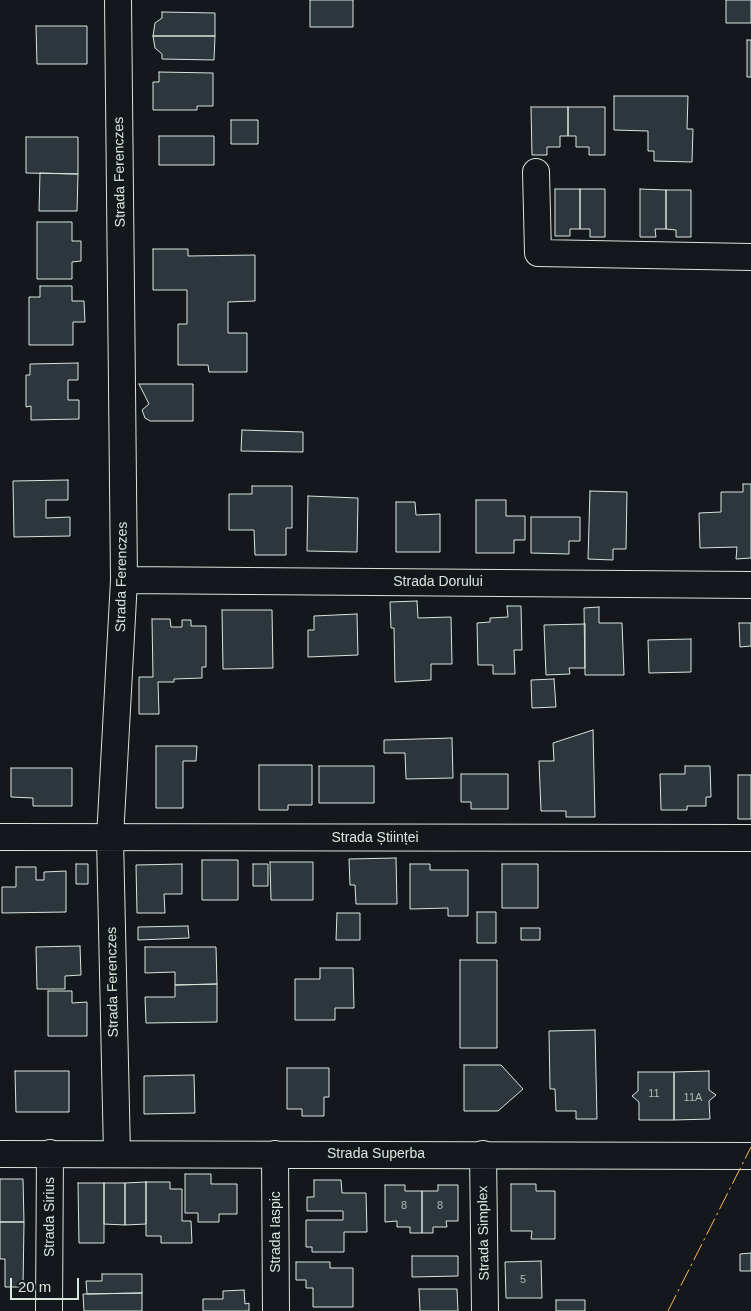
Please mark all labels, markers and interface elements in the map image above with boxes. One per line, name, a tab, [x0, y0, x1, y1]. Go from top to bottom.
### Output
street label: Strada Ferenczes	[111, 117, 129, 227]
street label: Strada Ferenczes	[113, 522, 131, 632]
street label: Strada Dorului	[393, 574, 483, 590]
street label: Strada Științei	[331, 830, 419, 846]
street label: Strada Ferenczes	[104, 927, 122, 1037]
house number: 11	[648, 1087, 660, 1101]
house number: 11A	[684, 1091, 702, 1105]
street label: Strada Superba	[327, 1146, 425, 1162]
street label: Strada Sirius	[42, 1177, 58, 1257]
street label: Strada Simplex	[475, 1185, 493, 1281]
street label: Strada Iaspic	[268, 1191, 284, 1273]
house number: 8	[401, 1199, 407, 1213]
house number: 8	[437, 1199, 443, 1213]
scale bar	[12, 1268, 81, 1300]
house number: 5	[520, 1273, 526, 1287]
text: 20 m	[18, 1278, 51, 1295]

